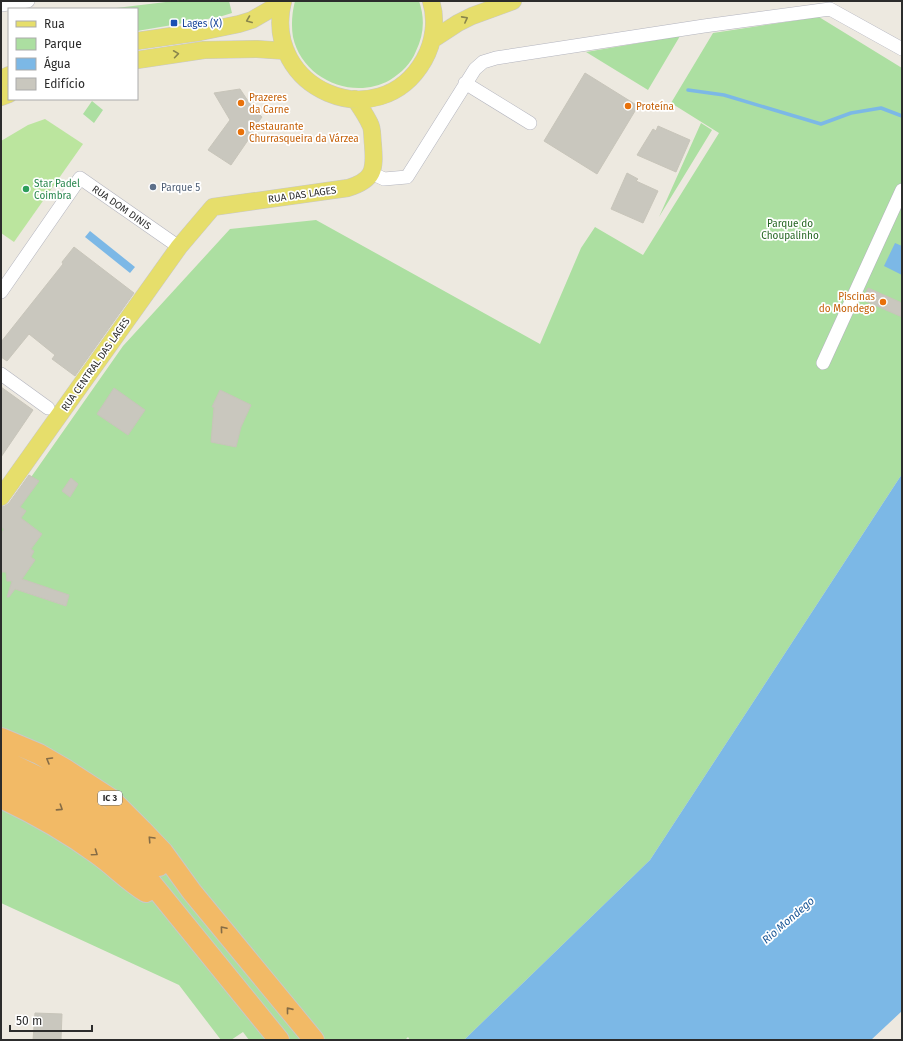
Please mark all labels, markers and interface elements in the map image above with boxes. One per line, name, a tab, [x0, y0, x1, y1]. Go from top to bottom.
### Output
legend	[8, 8, 138, 100]
one-way arrow	[245, 16, 252, 24]
one-way arrow	[461, 16, 469, 24]
text: Rua	[44, 17, 65, 31]
place label: Lages (X)	[182, 17, 222, 30]
marker: Lages (X)	[169, 18, 179, 28]
text: Parque	[44, 37, 82, 51]
one-way arrow	[173, 50, 179, 59]
text: Água	[44, 56, 71, 71]
text: Edifício	[44, 77, 85, 91]
place label: Prazeres da Carne	[249, 92, 289, 116]
marker: Prazeres da Carne	[236, 98, 246, 108]
place label: Proteína	[636, 100, 674, 113]
marker: Proteína	[623, 101, 633, 111]
place label: Restaurante Churrasqueira da Várzea	[249, 121, 359, 145]
marker: Restaurante Churrasqueira da Várzea	[236, 127, 246, 137]
place label: Star Padel Coimbra	[34, 178, 80, 202]
marker: Parque 5	[148, 182, 158, 192]
place label: Parque 5	[161, 182, 200, 194]
street label: RUA DOM DINIS	[90, 183, 154, 233]
marker: Star Padel Coimbra	[21, 184, 31, 194]
street label: RUA DAS LAGES	[267, 184, 338, 206]
park label: Parque do Choupalinho	[761, 218, 819, 242]
place label: Piscinas do Mondego	[819, 291, 875, 315]
marker: Piscinas do Mondego	[878, 297, 888, 307]
street label: RUA CENTRAL DAS LAGES	[59, 315, 133, 413]
one-way arrow	[46, 758, 53, 765]
road number: IC 3	[98, 791, 122, 805]
one-way arrow	[56, 803, 63, 811]
one-way arrow	[149, 837, 156, 844]
one-way arrow	[91, 848, 98, 856]
water label: Rio Mondego	[760, 894, 817, 947]
one-way arrow	[221, 926, 228, 934]
scale bar	[10, 1007, 92, 1033]
one-way arrow	[287, 1007, 294, 1014]
text: 50 m	[16, 1014, 42, 1028]

